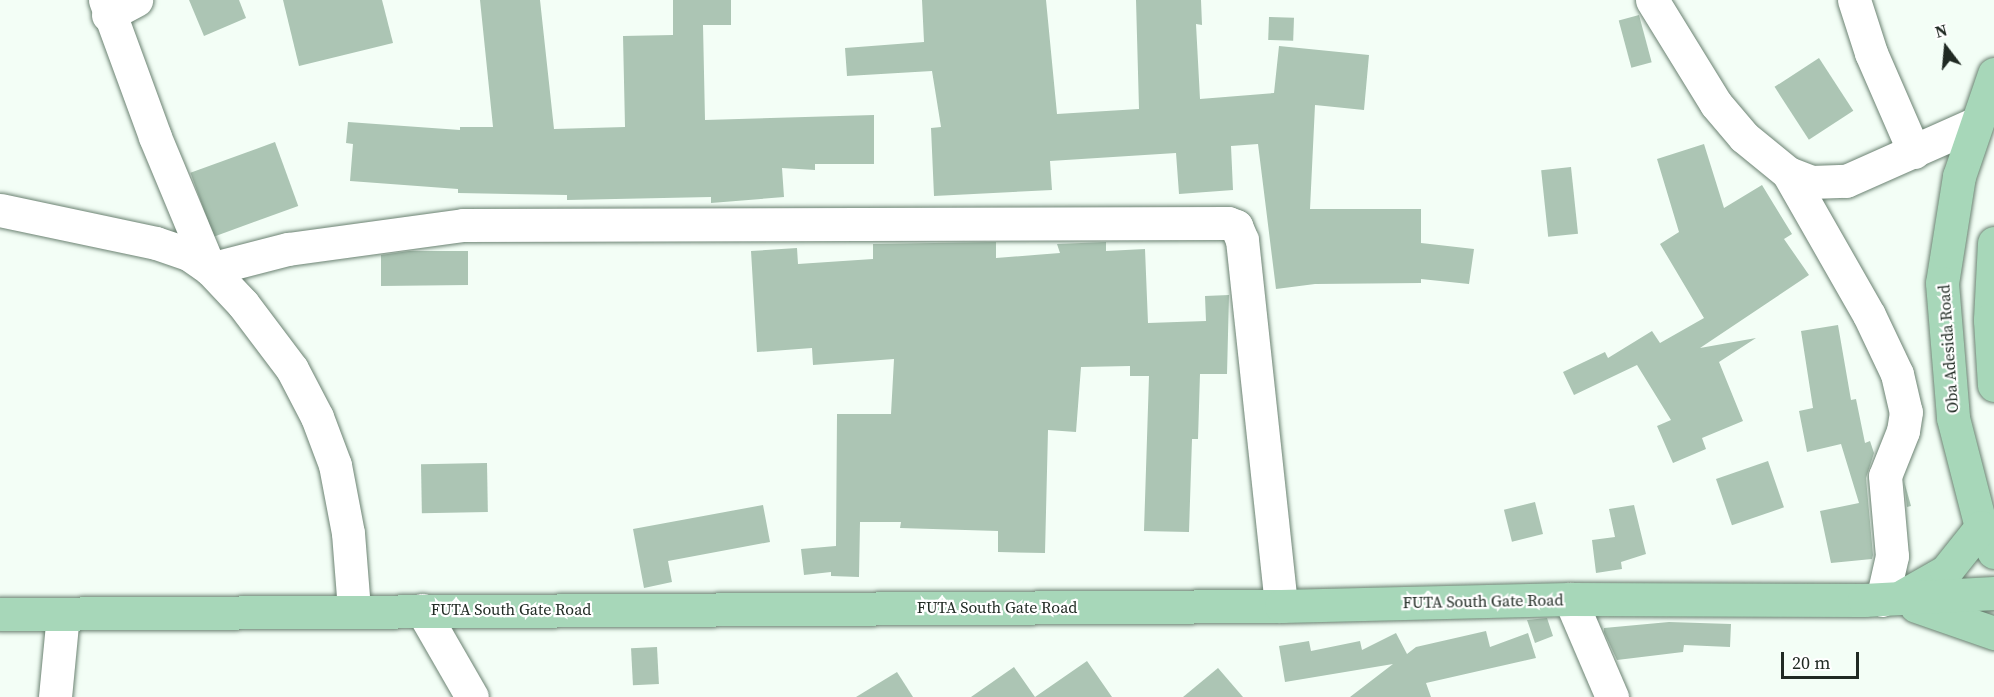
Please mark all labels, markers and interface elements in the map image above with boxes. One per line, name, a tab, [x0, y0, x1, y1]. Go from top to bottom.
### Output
north arrow	[1916, 18, 1976, 78]
text: N	[1932, 19, 1950, 43]
street label: Oba Adesida Road	[1934, 284, 1962, 414]
street label: FUTA South Gate Road	[1402, 590, 1564, 612]
street label: FUTA South Gate Road	[917, 597, 1077, 617]
street label: FUTA South Gate Road	[431, 599, 591, 619]
scale bar	[1784, 640, 1862, 678]
text: 20 m	[1792, 650, 1830, 675]

